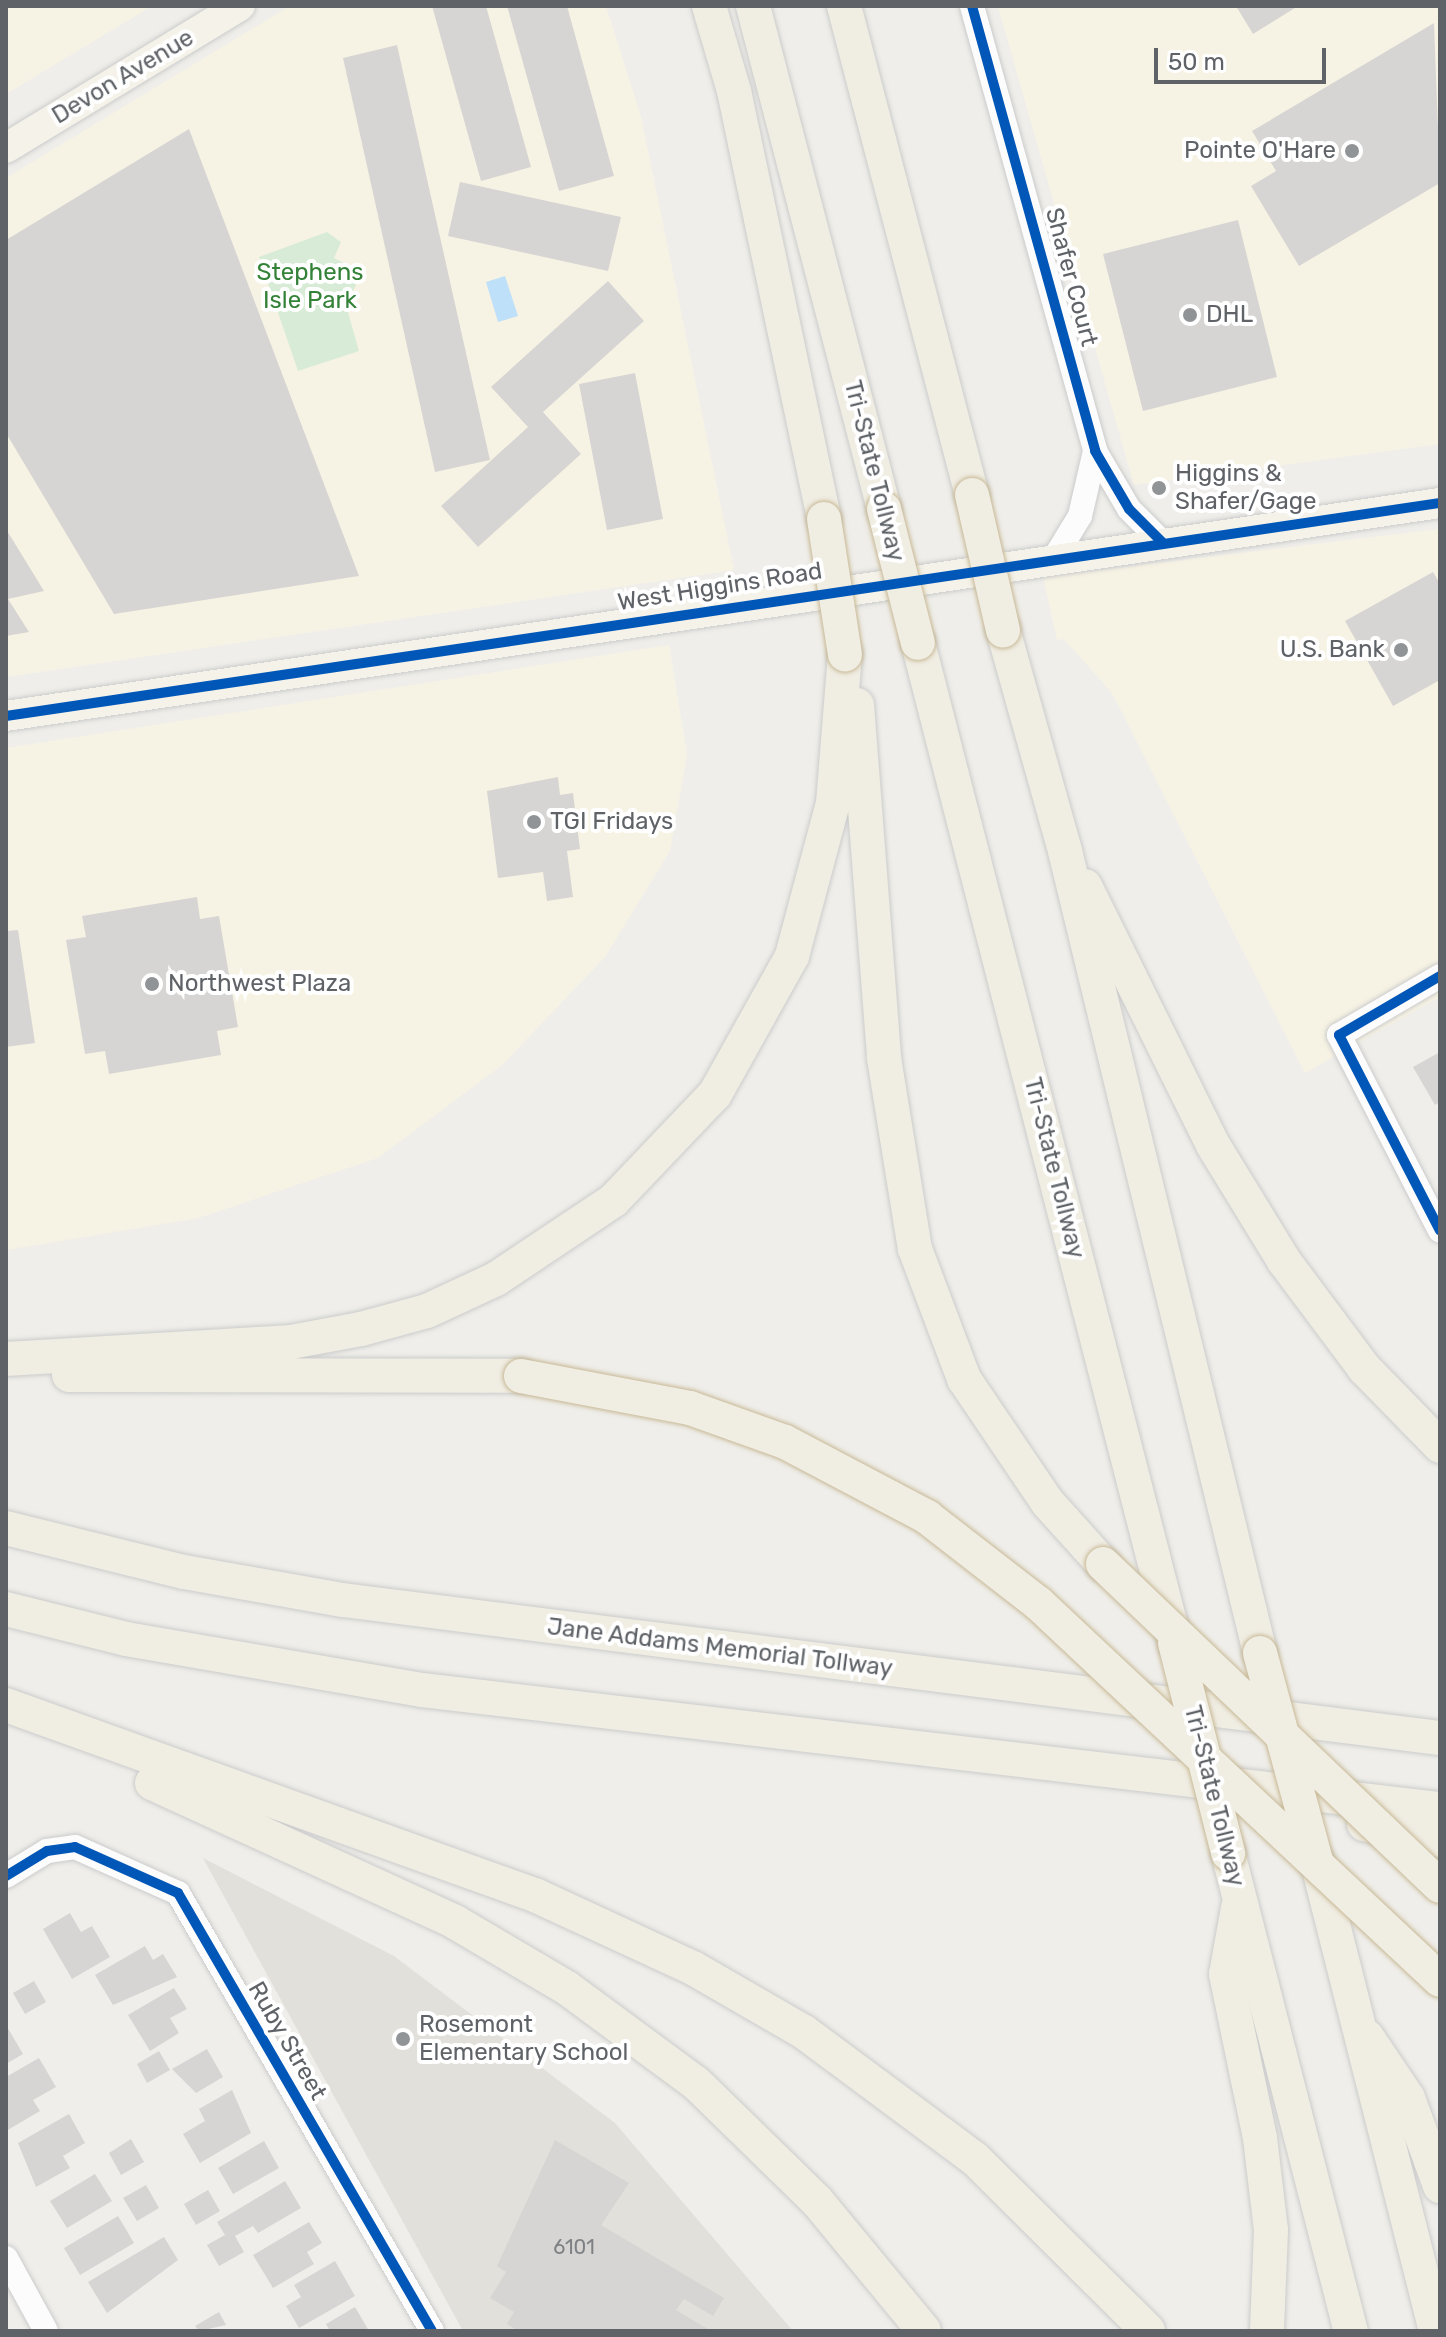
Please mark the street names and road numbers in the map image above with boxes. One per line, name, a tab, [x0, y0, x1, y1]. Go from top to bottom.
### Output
street label: Devon Avenue	[47, 23, 199, 131]
street label: Shafer Court	[1039, 204, 1103, 350]
street label: Tri-State Tollway	[837, 377, 911, 565]
street label: West Higgins Road	[616, 557, 824, 617]
street label: Tri-State Tollway	[1017, 1074, 1091, 1262]
street label: Jane Addams Memorial Tollway	[545, 1612, 895, 1684]
street label: Tri-State Tollway	[1177, 1702, 1251, 1890]
street label: Ruby Street	[241, 1976, 333, 2106]

